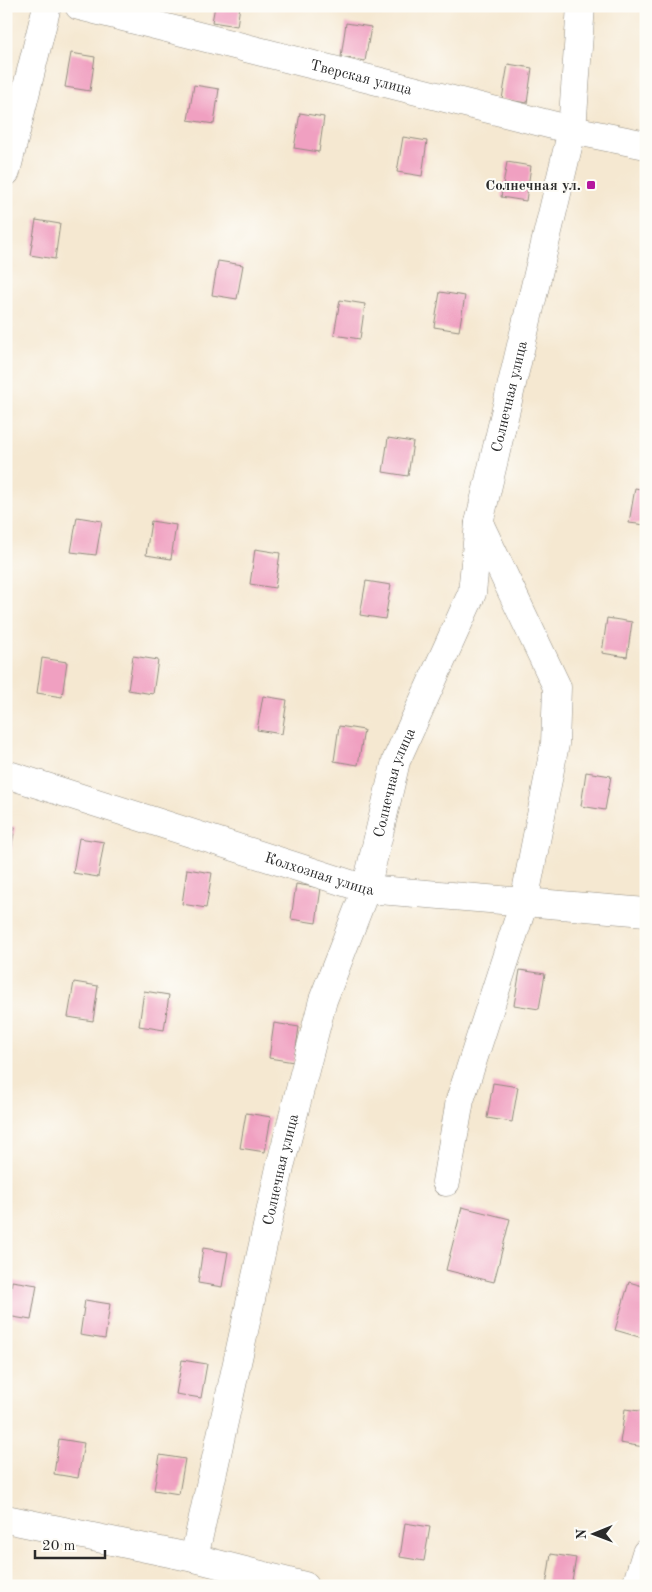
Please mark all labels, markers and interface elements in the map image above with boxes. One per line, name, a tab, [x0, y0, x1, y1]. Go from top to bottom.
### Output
street label: Тверская улица	[308, 58, 414, 99]
place label: Солнечная ул.	[485, 179, 581, 194]
marker: Солнечная ул.	[585, 179, 597, 191]
street label: Солнечная улица	[490, 339, 531, 454]
street label: Солнечная улица	[372, 726, 419, 839]
street label: Колхозная улица	[263, 851, 375, 899]
street label: Солнечная улица	[262, 1112, 302, 1227]
north arrow	[570, 1510, 620, 1560]
scale bar	[35, 1527, 105, 1559]
text: N	[575, 1528, 589, 1540]
text: 20 m	[42, 1539, 76, 1554]

